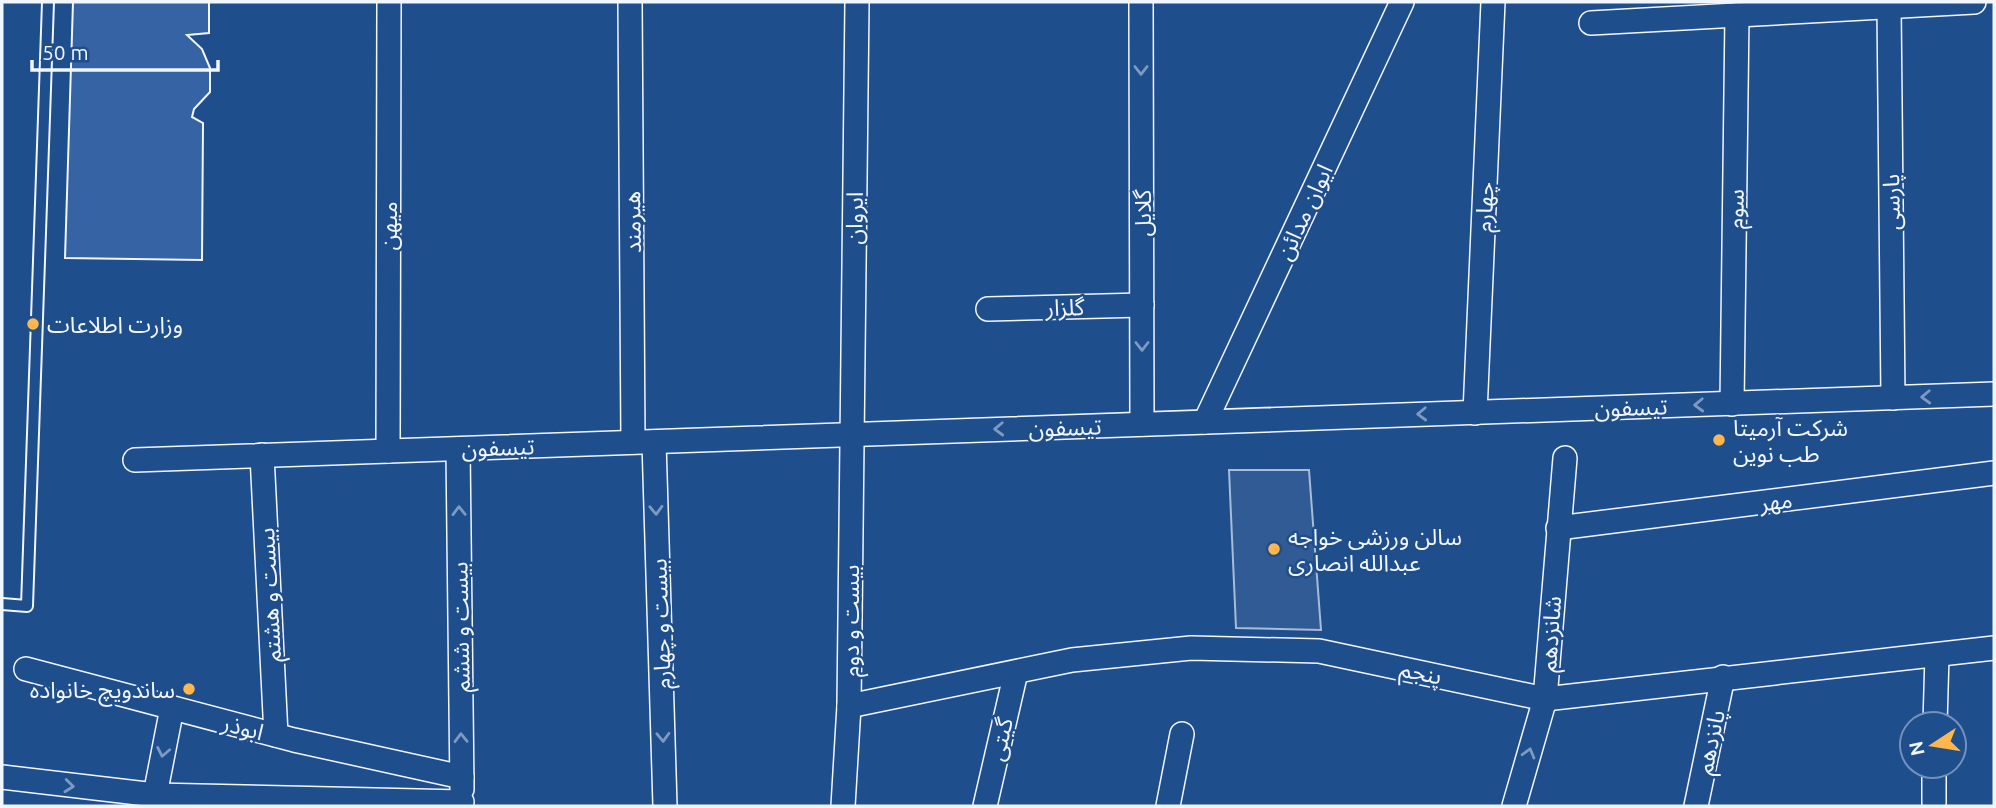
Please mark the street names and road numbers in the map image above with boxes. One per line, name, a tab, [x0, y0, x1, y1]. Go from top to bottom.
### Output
street label: ایوان مدائن	[1271, 160, 1339, 265]
street label: پارسی	[1878, 174, 1907, 230]
street label: چهارم	[1470, 181, 1504, 233]
street label: گلایل	[1130, 189, 1156, 236]
street label: سوم	[1722, 189, 1754, 229]
street label: هیرمند	[619, 191, 647, 253]
street label: ایروان	[841, 191, 869, 245]
street label: میهن	[376, 201, 402, 251]
street label: گلزار	[1044, 294, 1085, 322]
street label: تیسفون	[1594, 393, 1668, 423]
street label: تیسفون	[1028, 413, 1102, 443]
street label: تیسفون	[461, 433, 535, 463]
street label: مهر	[1757, 487, 1794, 518]
street label: بیست و هشتم	[253, 527, 290, 663]
street label: بیست و چهارم	[645, 558, 681, 690]
street label: بیست و ششم	[446, 561, 479, 693]
street label: بیست و دوم	[838, 565, 869, 677]
street label: شانزدهم	[1535, 595, 1570, 673]
street label: پنجم	[1397, 655, 1444, 694]
street label: پانزدهم	[1691, 707, 1734, 778]
street label: ابوذر	[218, 709, 266, 746]
street label: گیتی	[983, 714, 1018, 763]

